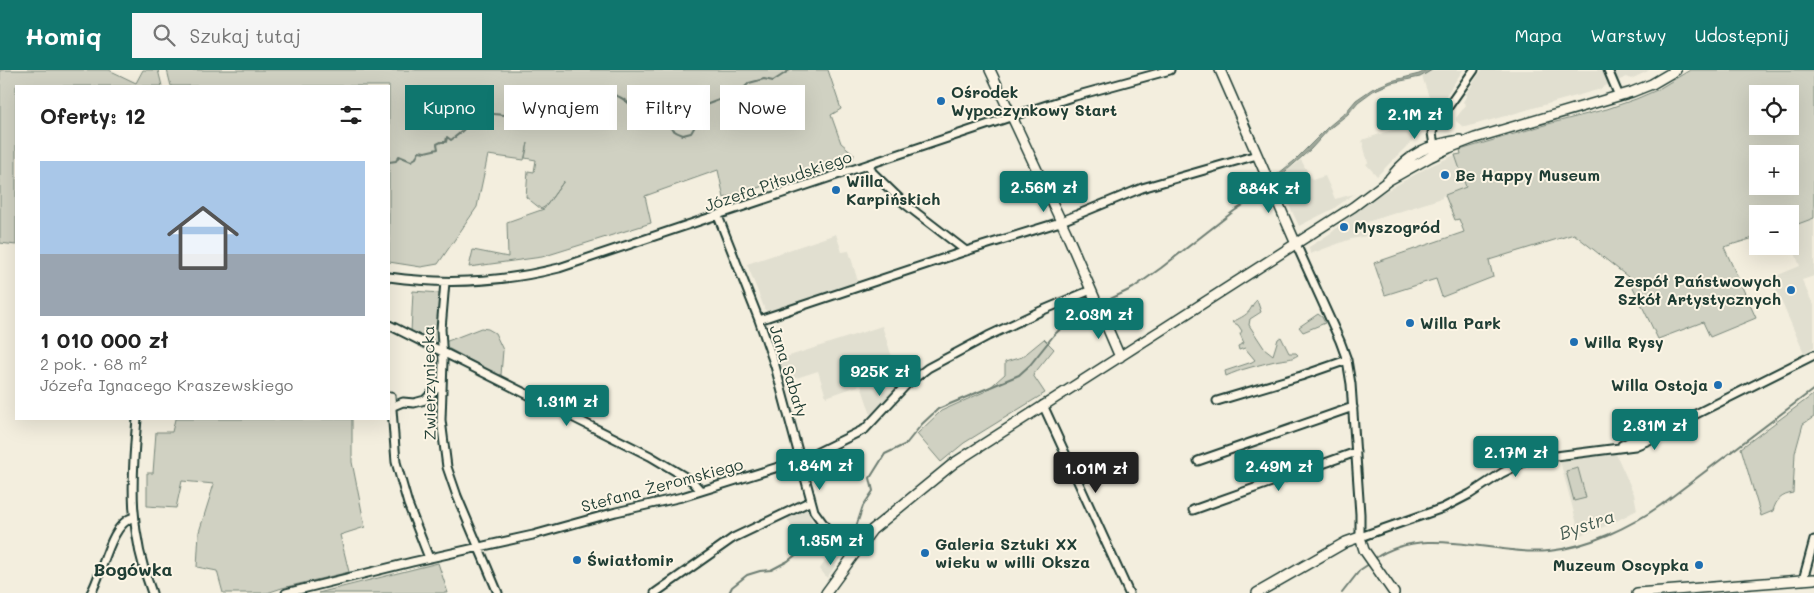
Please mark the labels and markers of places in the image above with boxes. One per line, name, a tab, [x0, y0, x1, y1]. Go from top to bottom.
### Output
place label: Ośrodek Wypoczynkowy Start	[951, 81, 1117, 120]
marker: Ośrodek Wypoczynkowy Start	[935, 95, 947, 107]
pin: 2.1M zł	[1369, 98, 1461, 140]
place label: Be Happy Museum	[1455, 164, 1600, 185]
marker: Be Happy Museum	[1439, 169, 1451, 181]
place label: Willa Karpińskich	[846, 170, 940, 209]
pin: 2.56M zł	[992, 170, 1096, 213]
pin: 884K zł	[1223, 172, 1315, 214]
marker: Willa Karpińskich	[830, 184, 842, 196]
place label: Myszogród	[1354, 216, 1440, 237]
marker: Myszogród	[1338, 221, 1350, 233]
place label: Zespół Państwowych Szkół Artystycznych	[1614, 270, 1781, 309]
marker: Zespół Państwowych Szkół Artystycznych	[1785, 284, 1797, 296]
pin: 2.03M zł	[1047, 298, 1151, 340]
place label: Willa Park	[1420, 312, 1501, 333]
marker: Willa Park	[1404, 317, 1416, 329]
place label: Willa Rysy	[1584, 331, 1664, 352]
marker: Willa Rysy	[1568, 336, 1580, 348]
pin: 925K zł	[834, 354, 926, 397]
place label: Willa Ostoja	[1611, 374, 1708, 395]
marker: Willa Ostoja	[1712, 379, 1724, 391]
pin: 1.31M zł	[515, 384, 619, 427]
pin: 2.31M zł	[1603, 408, 1707, 451]
pin: 2.17M zł	[1464, 436, 1568, 478]
pin: 1.84M zł	[768, 448, 872, 491]
pin: 2.49M zł	[1227, 450, 1331, 492]
pin: 1.01M zł	[1044, 452, 1148, 494]
pin: 1.35M zł	[779, 524, 883, 566]
place label: Galeria Sztuki XX wieku w willi Oksza	[935, 533, 1090, 572]
marker: Galeria Sztuki XX wieku w willi Oksza	[919, 547, 931, 559]
place label: Światłomir	[587, 549, 674, 570]
marker: Światłomir	[571, 554, 583, 566]
place label: Muzeum Oscypka	[1553, 554, 1689, 575]
marker: Muzeum Oscypka	[1693, 559, 1705, 571]

